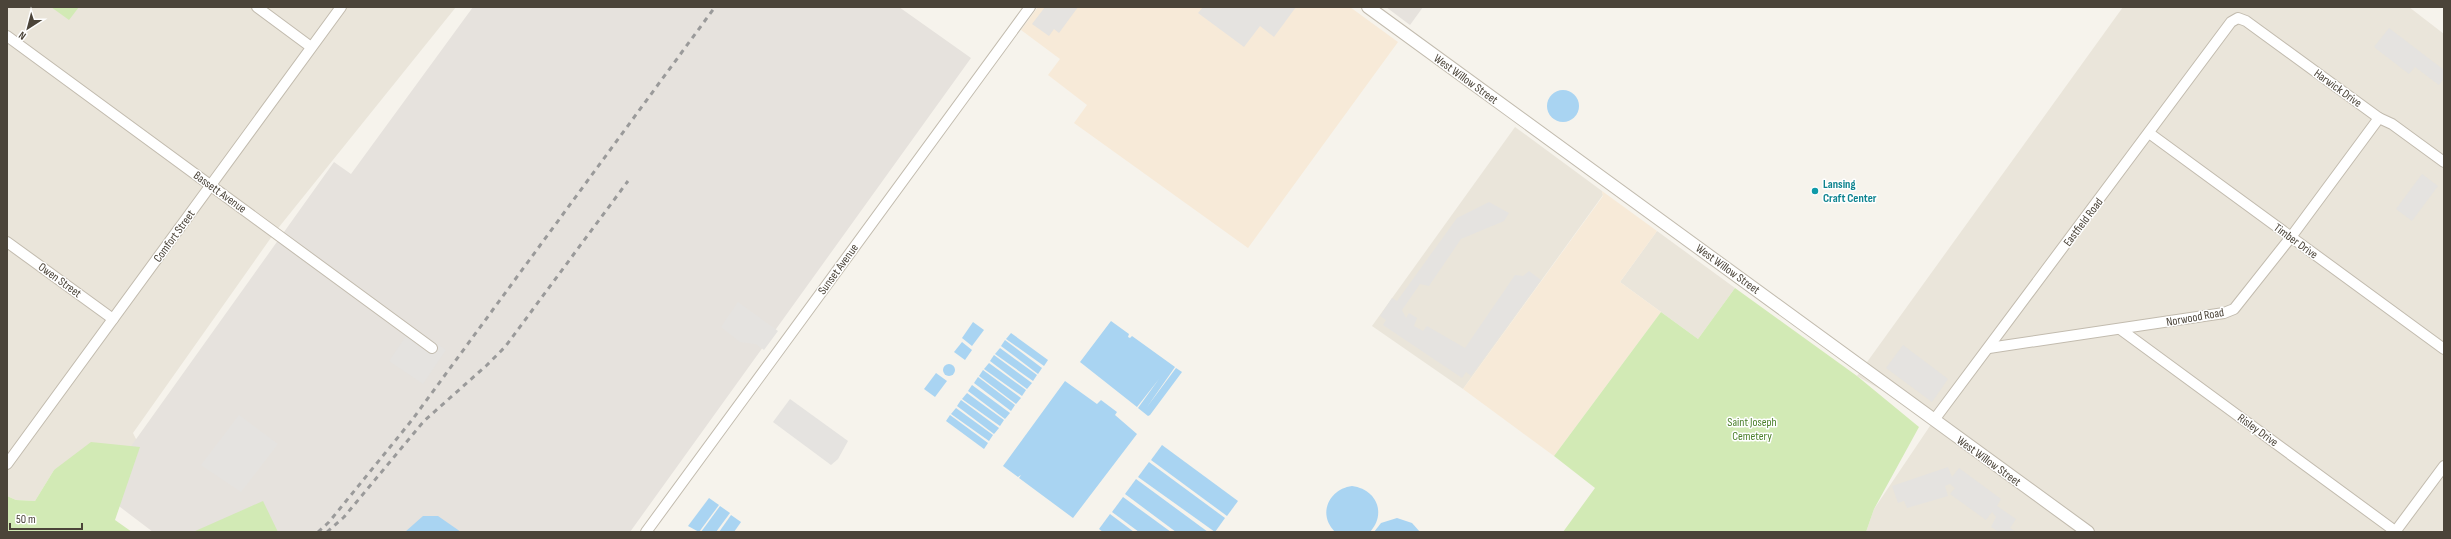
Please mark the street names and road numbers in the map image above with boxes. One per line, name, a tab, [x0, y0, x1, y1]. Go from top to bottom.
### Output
street label: West Willow Street	[1431, 51, 1501, 108]
street label: Harwick Drive	[2311, 66, 2365, 111]
street label: Bassett Avenue	[190, 168, 249, 217]
street label: Eastfield Road	[2060, 195, 2106, 249]
street label: Comfort Street	[150, 207, 199, 265]
street label: Timber Drive	[2271, 220, 2321, 263]
street label: Sunset Avenue	[815, 241, 862, 298]
street label: West Willow Street	[1693, 241, 1763, 298]
street label: Owen Street	[35, 260, 85, 301]
street label: Norwood Road	[2165, 305, 2225, 330]
street label: Risley Drive	[2234, 411, 2281, 450]
street label: West Willow Street	[1954, 433, 2024, 490]

